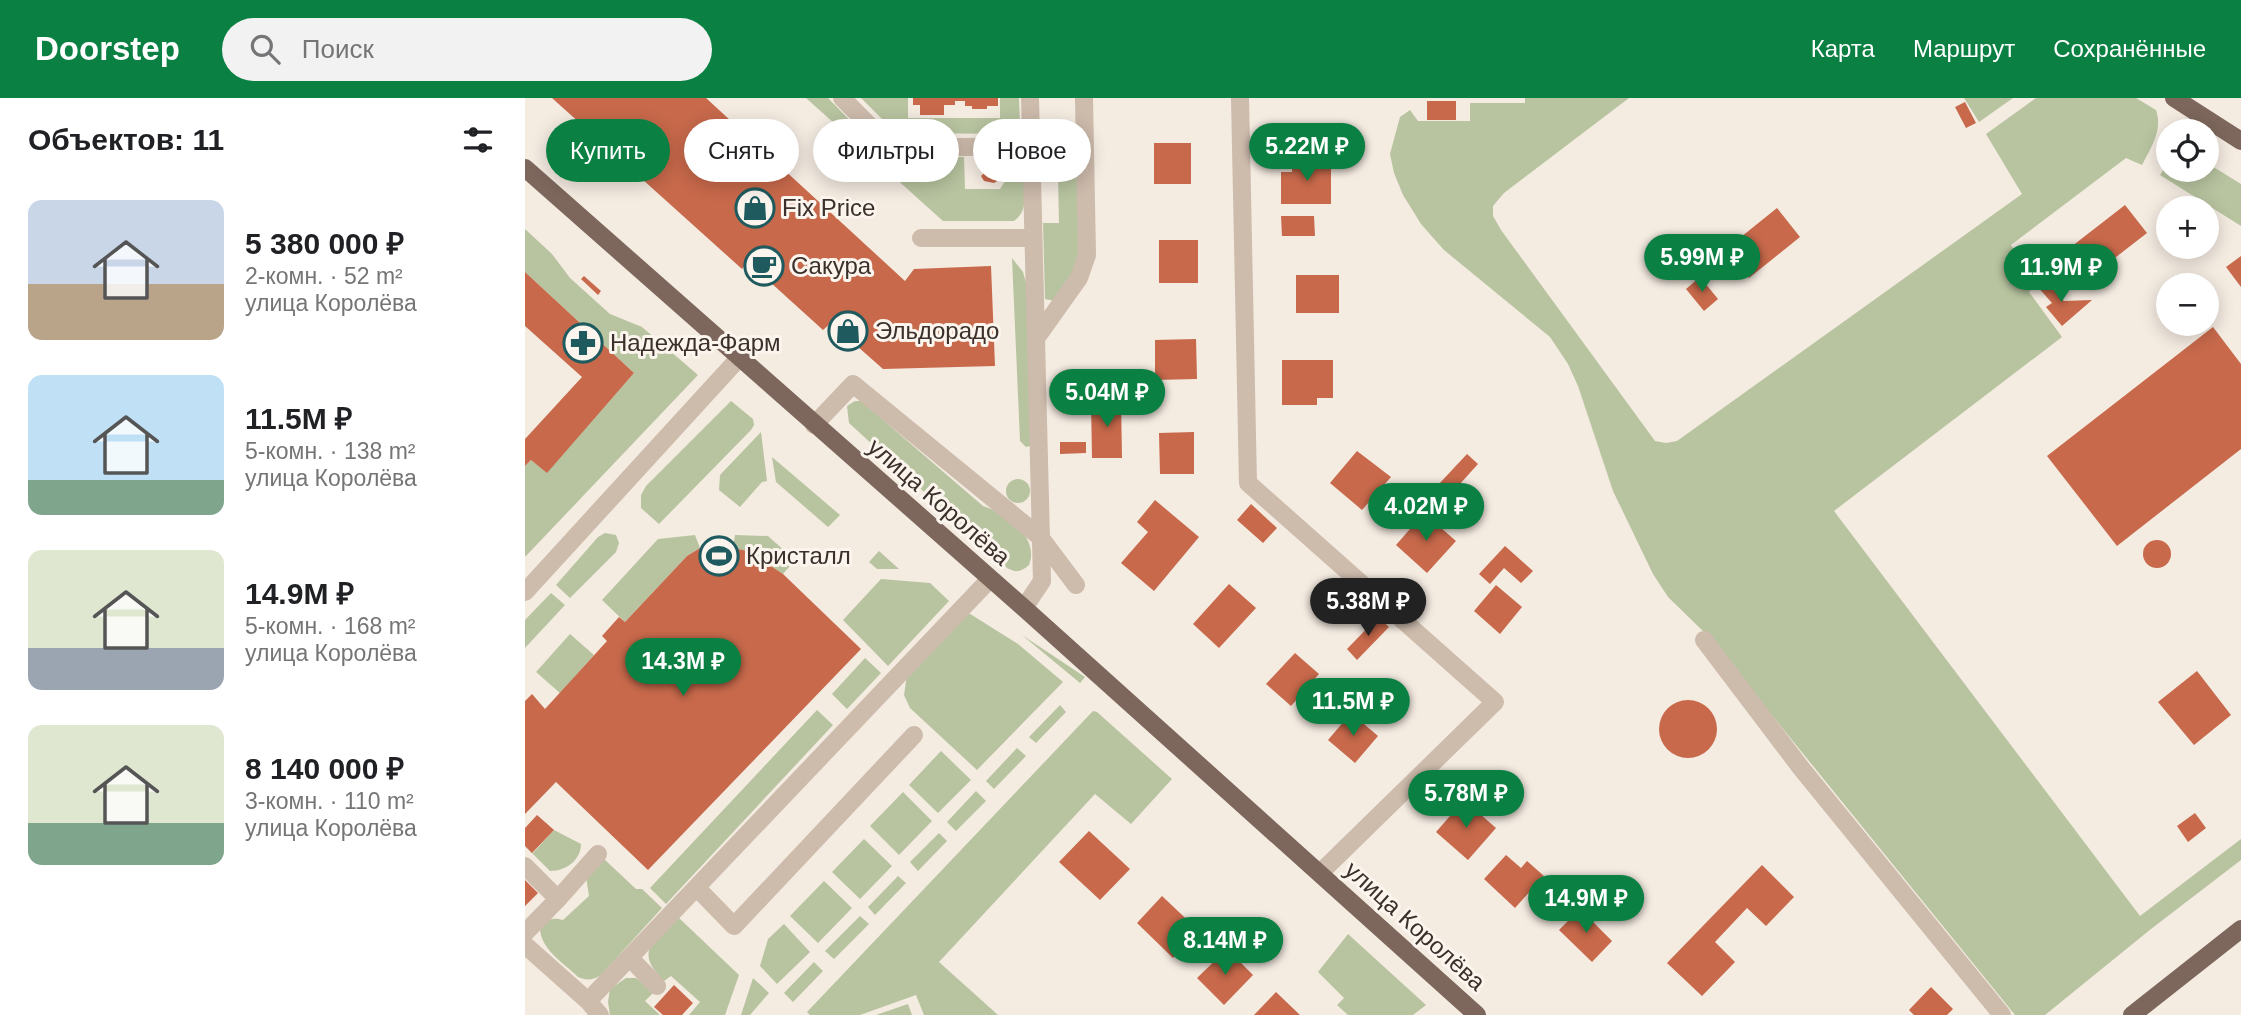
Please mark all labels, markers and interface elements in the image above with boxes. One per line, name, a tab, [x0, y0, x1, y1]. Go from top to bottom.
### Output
search box	[222, 18, 712, 81]
text: Doorstep	[35, 30, 180, 67]
icon: search	[246, 30, 284, 68]
text: Поиск	[302, 34, 374, 64]
text: Карта	[1811, 35, 1875, 62]
text: Маршрут	[1913, 35, 2015, 62]
text: Сохранённые	[2053, 35, 2206, 62]
chip: Купить	[546, 119, 670, 182]
chip: Снять	[684, 119, 799, 182]
chip: Фильтры	[813, 119, 959, 182]
chip: Новое	[973, 119, 1091, 182]
map controls	[2156, 119, 2219, 336]
button: locate	[2156, 119, 2219, 182]
icon: filters	[459, 121, 497, 159]
text: Объектов: 11	[28, 123, 224, 156]
pin: 5.22M ₽	[1242, 123, 1372, 183]
text: 5.22M ₽	[1265, 133, 1349, 159]
shop icon: Fix Price	[734, 187, 776, 229]
place label: Fix Price	[782, 194, 875, 221]
button: +	[2156, 196, 2219, 259]
text: 5 380 000 ₽	[245, 227, 404, 260]
icon: home	[84, 228, 168, 312]
pin: 5.99M ₽	[1637, 234, 1767, 294]
text: 5.99M ₽	[1660, 244, 1744, 270]
pin: 11.9M ₽	[1996, 244, 2126, 304]
cafe icon: Сакура	[743, 245, 785, 287]
place label: Сакура	[791, 252, 872, 279]
text: 11.9M ₽	[2020, 254, 2102, 280]
text: 2-комн. · 52 m²	[245, 263, 403, 289]
button: −	[2156, 273, 2219, 336]
text: улица Королёва	[245, 290, 417, 316]
shop icon: Эльдорадо	[827, 310, 869, 352]
place label: Эльдорадо	[875, 317, 999, 344]
pharmacy icon: Надежда-Фарм	[562, 322, 604, 364]
place label: Надежда-Фарм	[610, 329, 781, 356]
pin: 5.04M ₽	[1042, 370, 1172, 429]
text: 5.04M ₽	[1065, 379, 1149, 405]
text: 11.5M ₽	[245, 402, 353, 435]
icon: home	[84, 403, 168, 487]
street label: улица Королёва	[863, 433, 1016, 571]
text: 5-комн. · 138 m²	[245, 438, 416, 464]
text: улица Королёва	[245, 465, 417, 491]
pin: 4.02M ₽	[1361, 484, 1491, 543]
text: 4.02M ₽	[1384, 493, 1468, 519]
sports icon: Кристалл	[698, 535, 740, 577]
place label: Кристалл	[746, 542, 851, 569]
text: 14.9M ₽	[245, 577, 354, 610]
icon: home	[84, 578, 168, 662]
pin: 5.38M ₽	[1303, 578, 1433, 638]
text: 5.38M ₽	[1326, 588, 1410, 614]
text: 5-комн. · 168 m²	[245, 613, 416, 639]
pin: 14.3M ₽	[618, 638, 748, 698]
text: улица Королёва	[245, 640, 417, 666]
text: 14.3M ₽	[641, 648, 725, 674]
pin: 11.5M ₽	[1288, 678, 1418, 738]
text: 11.5M ₽	[1312, 688, 1394, 714]
text: 8 140 000 ₽	[245, 752, 404, 785]
icon: home	[84, 753, 168, 837]
pin: 5.78M ₽	[1401, 770, 1531, 830]
text: 5.78M ₽	[1424, 780, 1508, 806]
text: 3-комн. · 110 m²	[245, 788, 414, 814]
text: улица Королёва	[245, 815, 417, 841]
street label: улица Королёва	[1340, 856, 1491, 996]
pin: 14.9M ₽	[1521, 876, 1651, 935]
text: 14.9M ₽	[1544, 885, 1628, 911]
pin: 8.14M ₽	[1160, 918, 1290, 977]
text: 8.14M ₽	[1183, 927, 1267, 953]

